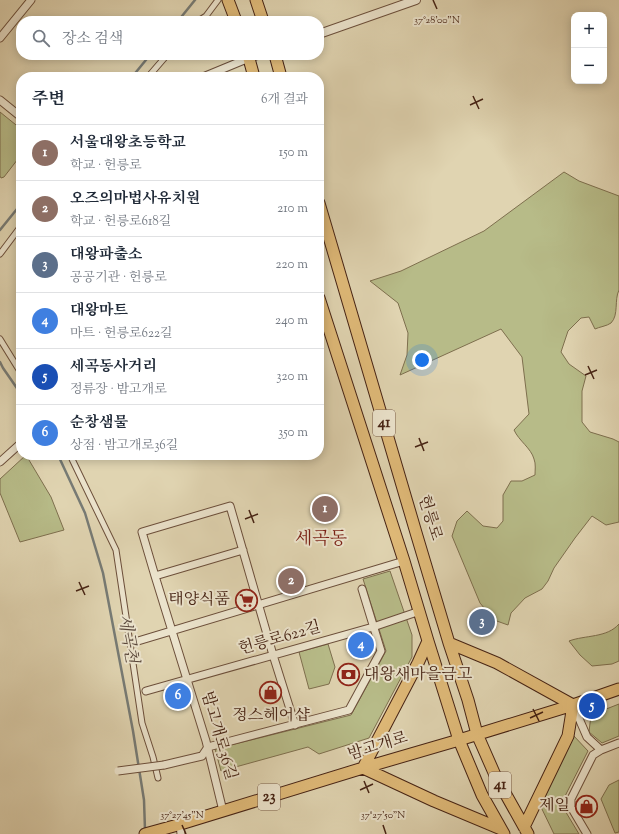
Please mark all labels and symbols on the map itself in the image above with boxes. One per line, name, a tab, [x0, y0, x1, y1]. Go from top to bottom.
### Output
text: 37°28'00"N	[414, 13, 460, 28]
your location	[412, 350, 432, 370]
road number: 41	[373, 410, 395, 436]
street label: 헌릉로	[411, 492, 447, 544]
pin: 1	[312, 494, 338, 524]
district label: 세곡동	[295, 527, 347, 553]
pin: 2	[278, 566, 304, 596]
supermarket icon: 태양식품	[233, 587, 259, 613]
place label: 태양식품	[168, 589, 231, 612]
pin: 3	[469, 607, 495, 637]
water label: 세곡천	[111, 613, 143, 667]
street label: 헌릉로622길	[236, 616, 324, 662]
pin: 4	[348, 630, 374, 660]
bank icon: 대왕새마을금고	[336, 662, 362, 688]
place label: 대왕새마을금고	[364, 664, 473, 687]
shop icon: 정스헤어샵	[258, 679, 284, 705]
pin: 6	[165, 681, 191, 711]
street label: 밤고개로36길	[194, 689, 242, 783]
pin: 5	[579, 691, 605, 721]
place label: 정스헤어샵	[232, 705, 310, 728]
street label: 밤고개로	[345, 727, 411, 767]
road number: 41	[489, 772, 511, 798]
road number: 23	[258, 784, 280, 810]
shop icon: 제일	[573, 793, 599, 819]
place label: 제일	[539, 795, 570, 818]
text: 37°27'45"N	[160, 808, 204, 823]
text: 37°27'50"N	[361, 808, 405, 823]

